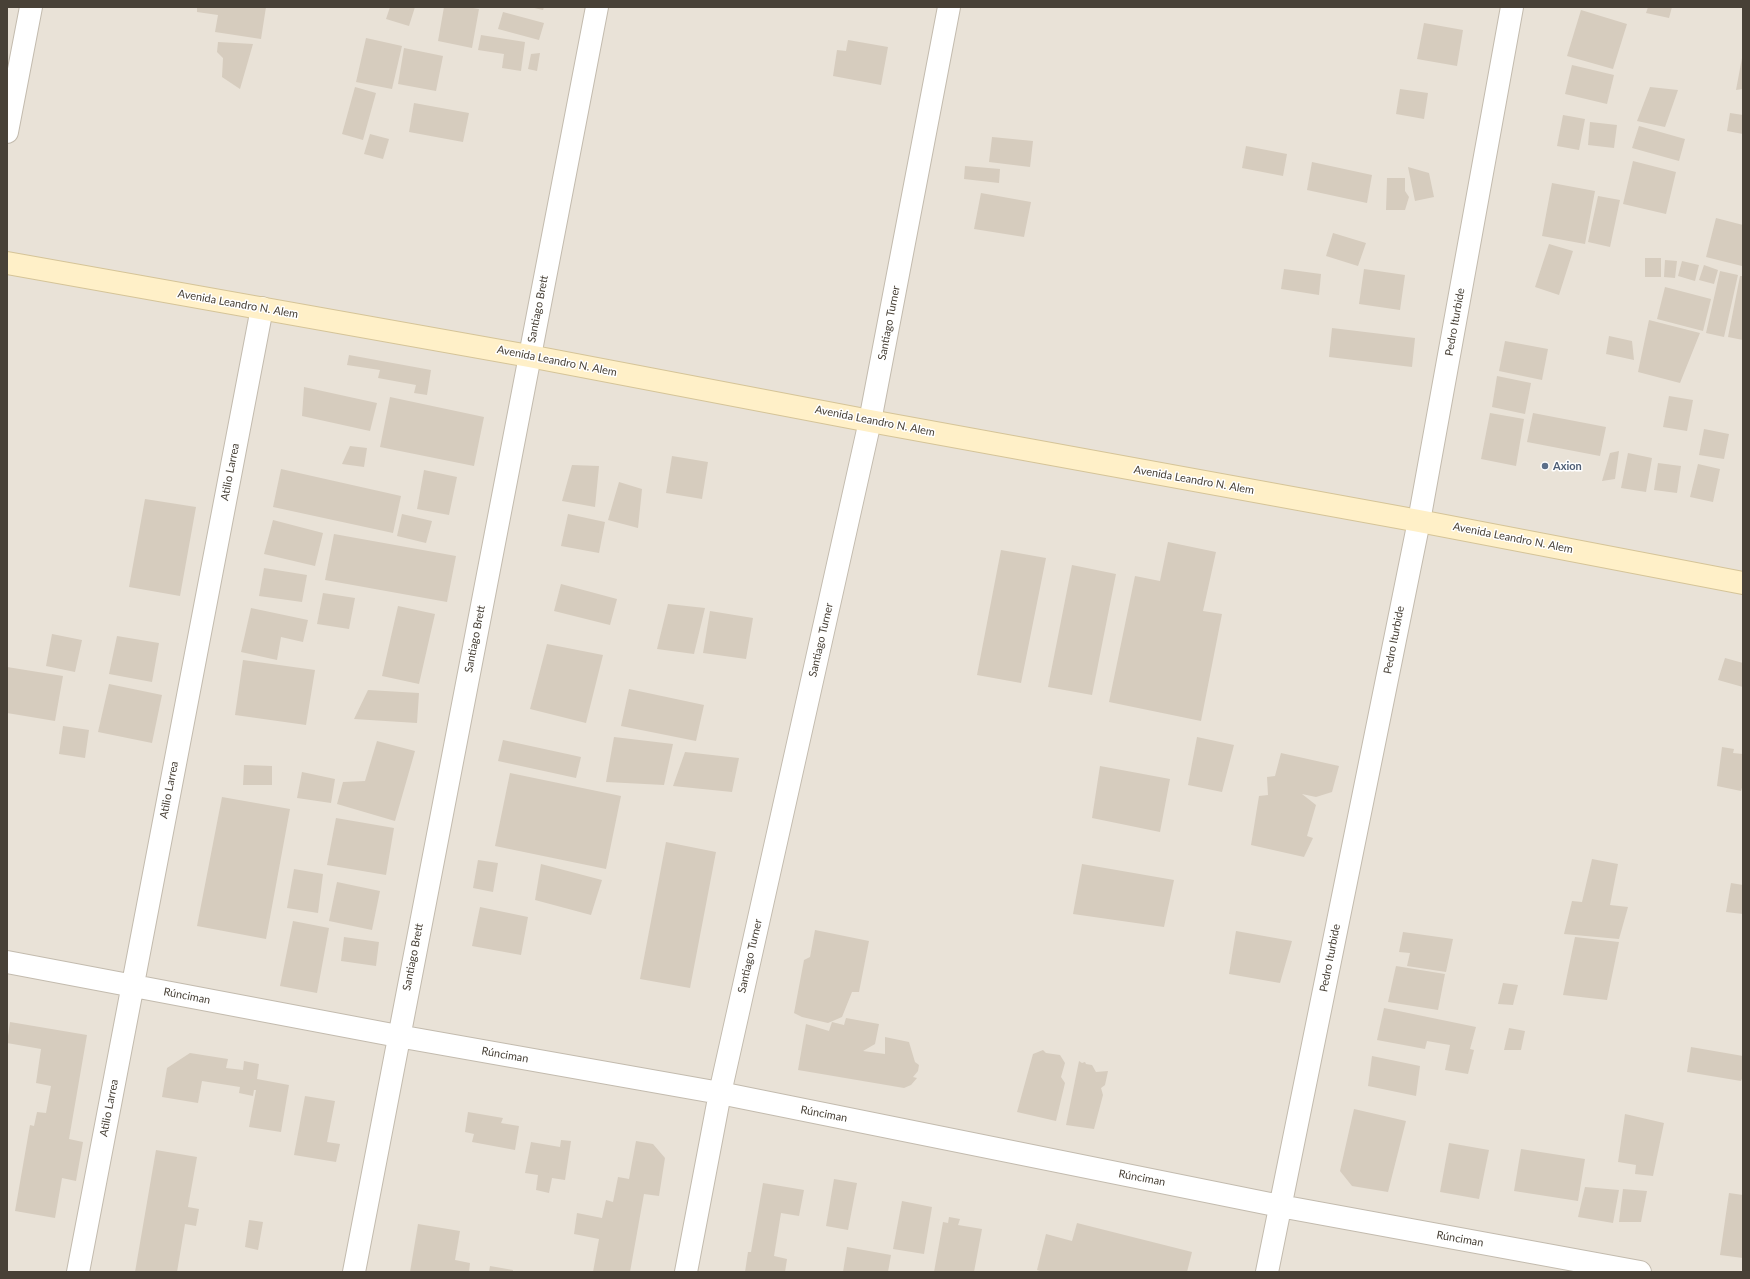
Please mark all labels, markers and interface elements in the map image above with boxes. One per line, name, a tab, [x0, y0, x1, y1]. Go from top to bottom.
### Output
street label: Santiago Brett	[525, 274, 551, 344]
street label: Santiago Turner	[875, 285, 903, 361]
street label: Avenida Leandro N. Alem	[177, 287, 299, 321]
street label: Pedro Iturbide	[1443, 287, 1467, 357]
street label: Avenida Leandro N. Alem	[496, 343, 618, 379]
street label: Avenida Leandro N. Alem	[814, 403, 936, 439]
street label: Atilio Larrea	[218, 442, 242, 502]
place label: Axion	[1553, 459, 1582, 473]
marker: Axion	[1540, 461, 1550, 471]
street label: Avenida Leandro N. Alem	[1133, 463, 1255, 497]
street label: Avenida Leandro N. Alem	[1452, 520, 1574, 556]
street label: Santiago Turner	[806, 602, 836, 678]
street label: Santiago Brett	[462, 604, 488, 674]
street label: Pedro Iturbide	[1381, 605, 1407, 675]
street label: Atilio Larrea	[157, 760, 181, 820]
street label: Santiago Turner	[735, 918, 765, 994]
street label: Santiago Brett	[400, 922, 426, 992]
street label: Pedro Iturbide	[1317, 923, 1343, 993]
street label: Rúnciman	[162, 985, 212, 1007]
street label: Rúnciman	[480, 1044, 530, 1066]
street label: Atilio Larrea	[97, 1078, 121, 1138]
street label: Rúnciman	[799, 1103, 849, 1125]
street label: Rúnciman	[1117, 1167, 1167, 1189]
street label: Rúnciman	[1435, 1228, 1485, 1250]

